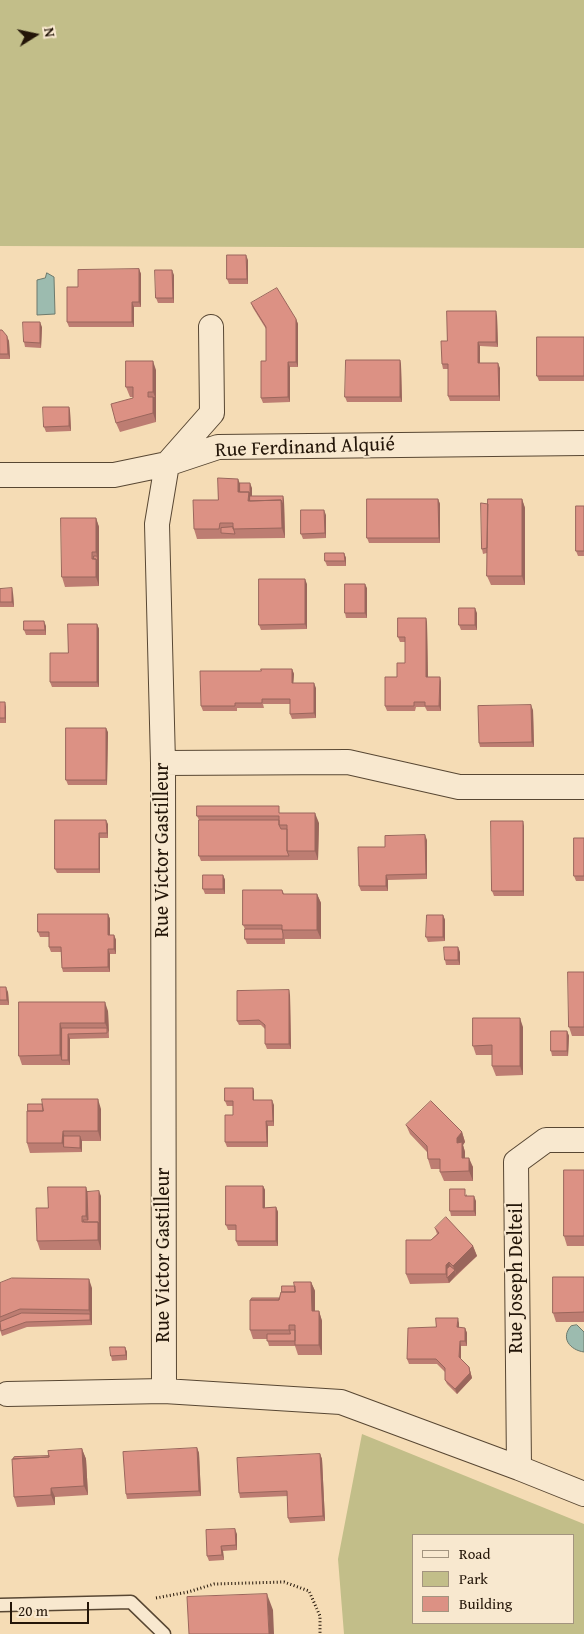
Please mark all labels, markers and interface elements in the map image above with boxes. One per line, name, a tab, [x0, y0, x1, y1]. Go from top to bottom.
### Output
north arrow	[10, 10, 60, 60]
text: N	[39, 26, 60, 39]
street label: Rue Ferdinand Alquié	[215, 433, 395, 463]
street label: Rue Victor Gastilleur	[151, 762, 175, 938]
street label: Rue Victor Gastilleur	[152, 1167, 176, 1343]
street label: Rue Joseph Delteil	[505, 1202, 529, 1354]
legend	[412, 1534, 574, 1624]
text: Road	[459, 1543, 490, 1564]
text: Park	[459, 1568, 488, 1589]
scale bar	[12, 1592, 91, 1624]
text: Building	[459, 1593, 512, 1614]
text: 20 m	[18, 1600, 48, 1621]

